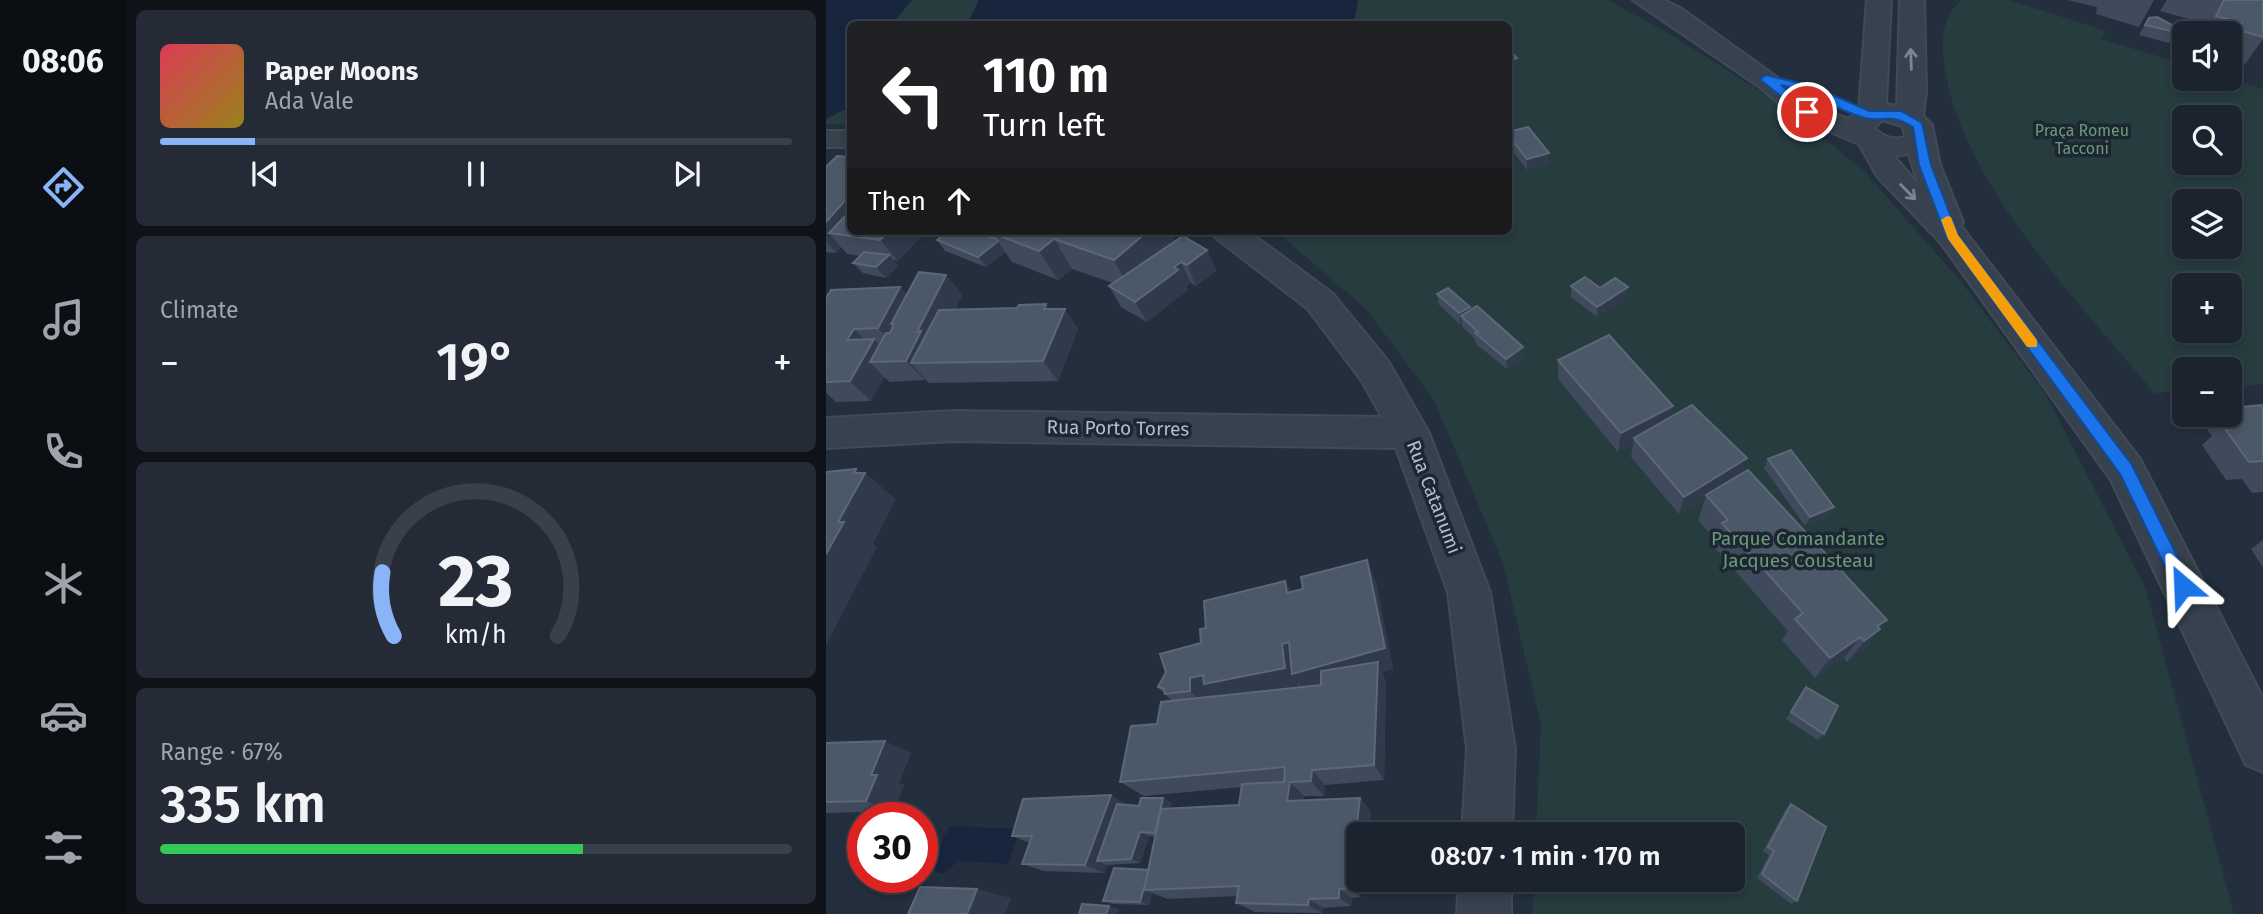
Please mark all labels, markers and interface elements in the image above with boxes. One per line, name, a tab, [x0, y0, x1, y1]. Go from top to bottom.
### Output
map controls	[2172, 21, 2242, 427]
button: sound	[2172, 21, 2242, 91]
text: 08:06	[22, 42, 104, 80]
text: 110 m	[983, 46, 1109, 105]
one-way arrow	[1905, 48, 1918, 71]
icon: left	[868, 49, 959, 140]
text: Paper Moons	[265, 56, 418, 87]
pin	[1777, 82, 1837, 142]
text: Ada Vale	[265, 87, 354, 115]
icon: arrive	[1788, 93, 1826, 131]
button: search	[2172, 105, 2242, 175]
text: Turn left	[983, 106, 1105, 144]
park label: Praça Romeu Tacconi	[2035, 121, 2129, 158]
icon: previous	[246, 155, 284, 193]
icon: pause	[457, 155, 495, 193]
icon: next	[668, 155, 706, 193]
icon: directions	[39, 163, 88, 212]
icon: ahead	[940, 182, 978, 220]
one-way arrow	[1900, 183, 1917, 200]
text: Then	[868, 186, 926, 217]
button: layers	[2172, 189, 2242, 259]
button: +	[2172, 273, 2242, 343]
icon: music	[39, 295, 88, 344]
text: Climate	[160, 296, 239, 324]
text: 19°	[436, 331, 516, 394]
text: −	[160, 340, 179, 386]
text: +	[773, 340, 792, 386]
button: −	[2172, 357, 2242, 427]
street label: Rua Porto Torres	[1046, 415, 1190, 441]
icon: phone	[39, 427, 88, 476]
street label: Rua Catanumi	[1402, 437, 1466, 557]
park label: Parque Comandante Jacques Cousteau	[1711, 527, 1885, 572]
text: 23	[438, 538, 514, 625]
position arrow	[2146, 549, 2220, 623]
icon: climate	[39, 559, 88, 608]
text: km/h	[445, 620, 507, 650]
icon: car	[39, 691, 88, 740]
text: Range · 67%	[160, 738, 283, 766]
text: 335 km	[160, 773, 326, 836]
speed limit sign: 30	[847, 802, 938, 893]
icon: filters	[39, 823, 88, 872]
text: 08:07 · 1 min · 170 m	[1430, 841, 1661, 872]

